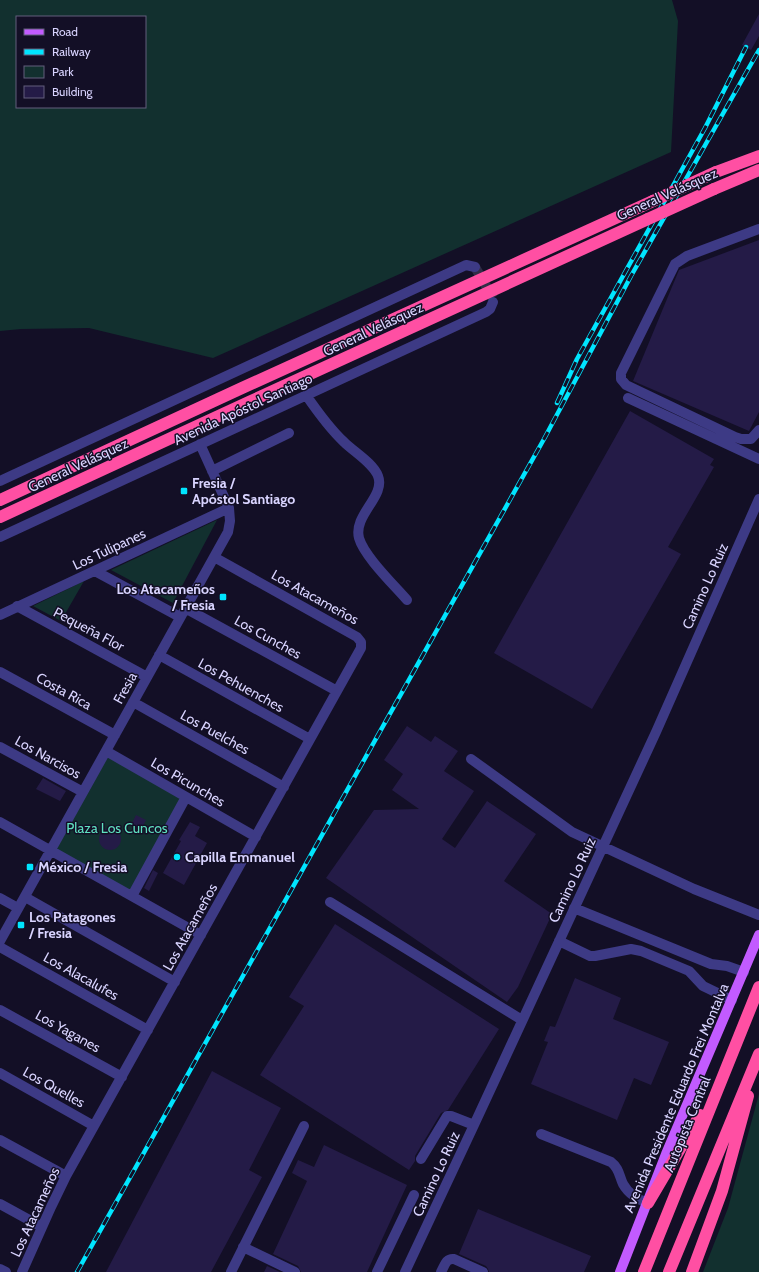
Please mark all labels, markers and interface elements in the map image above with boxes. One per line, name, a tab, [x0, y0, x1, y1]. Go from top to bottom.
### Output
legend	[16, 16, 146, 108]
text: Road	[52, 24, 78, 39]
text: Railway	[52, 44, 90, 59]
text: Park	[52, 64, 74, 79]
text: Building	[52, 84, 94, 99]
street label: General Velásquez	[614, 164, 721, 224]
street label: General Velásquez	[320, 298, 426, 360]
street label: Avenida Apóstol Santiago	[171, 369, 315, 449]
street label: General Velásquez	[25, 434, 131, 496]
place label: Fresia / Apóstol Santiago	[192, 474, 295, 508]
marker: Fresia / Apóstol Santiago	[179, 486, 189, 496]
street label: Los Tulipanes	[70, 524, 149, 574]
street label: Camino Lo Ruiz	[678, 540, 732, 632]
street label: Los Atacameños	[268, 566, 362, 628]
place label: Los Atacameños / Fresia	[116, 580, 215, 614]
marker: Los Atacameños / Fresia	[218, 592, 228, 602]
street label: Pequeña Flor	[50, 603, 128, 655]
street label: Los Cunches	[231, 611, 305, 663]
street label: Los Pehuenches	[195, 654, 287, 716]
street label: Costa Rica	[33, 668, 95, 714]
street label: Fresia	[109, 669, 141, 707]
street label: Los Puelches	[177, 706, 253, 758]
street label: Los Narcisos	[12, 731, 84, 783]
street label: Los Picunches	[148, 753, 229, 811]
park label: Plaza Los Cuncos	[66, 819, 168, 837]
street label: Camino Lo Ruiz	[544, 834, 600, 926]
place label: Capilla Emmanuel	[185, 848, 295, 866]
marker: Capilla Emmanuel	[172, 852, 182, 862]
place label: México / Fresia	[38, 858, 127, 876]
marker: México / Fresia	[25, 862, 35, 872]
street label: Los Atacameños	[159, 880, 221, 974]
place label: Los Patagones / Fresia	[28, 908, 116, 942]
marker: Los Patagones / Fresia	[16, 920, 26, 930]
street label: Los Alacalufes	[40, 948, 122, 1004]
street label: Avenida Presidente Eduardo Frei Montalva	[619, 980, 733, 1215]
street label: Los Yaganes	[32, 1006, 104, 1056]
street label: Los Quelles	[20, 1063, 88, 1112]
street label: Autopista Central	[660, 1073, 715, 1175]
street label: Camino Lo Ruiz	[408, 1128, 464, 1220]
street label: Los Atacameños	[6, 1164, 64, 1260]

